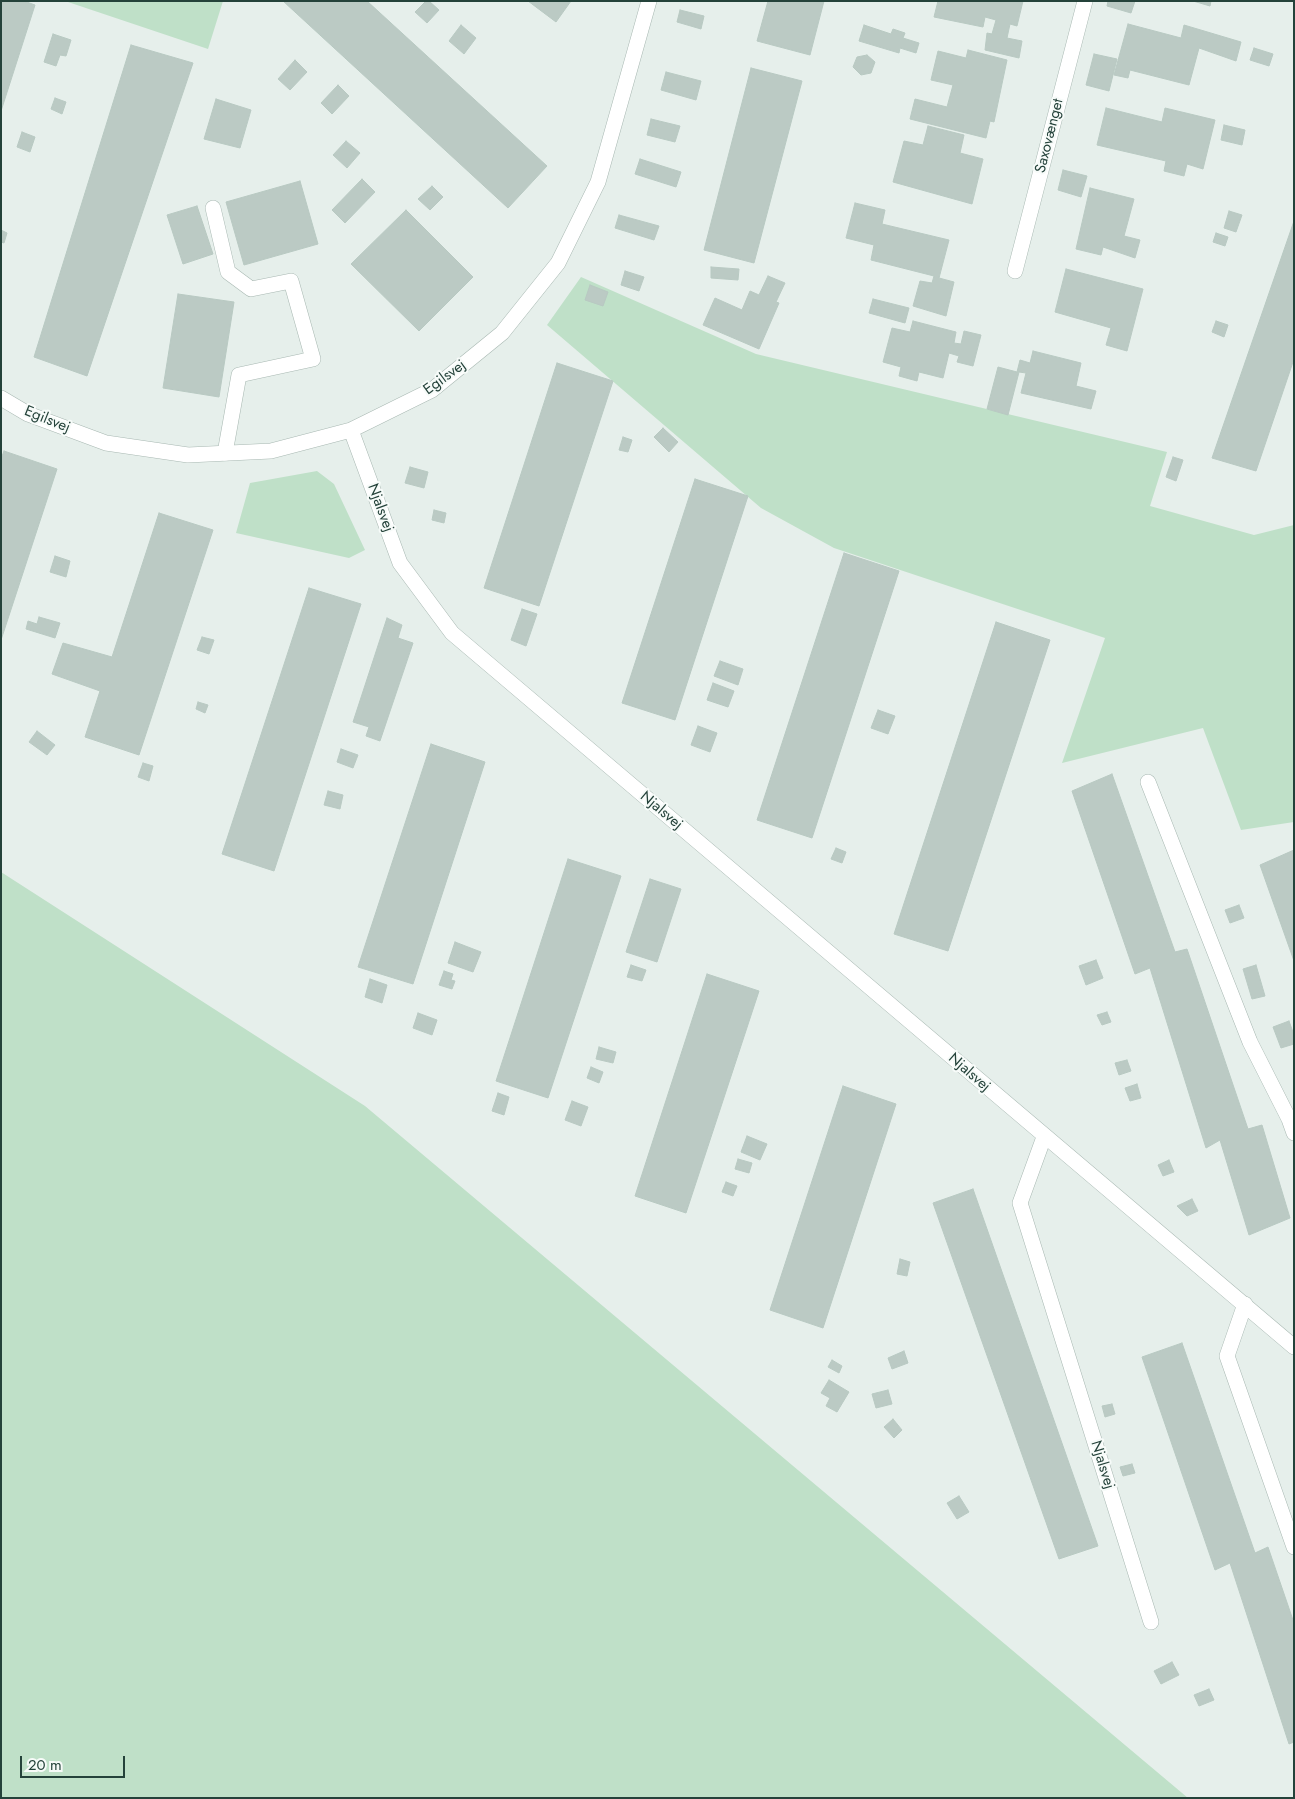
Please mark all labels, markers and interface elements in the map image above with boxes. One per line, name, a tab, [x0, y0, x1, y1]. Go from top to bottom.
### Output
street label: Saxovænget	[1032, 97, 1068, 175]
street label: Egilsvej	[420, 357, 470, 399]
street label: Egilsvej	[21, 403, 73, 437]
street label: Njalsvej	[363, 481, 397, 535]
street label: Njalsvej	[636, 788, 686, 834]
street label: Njalsvej	[944, 1050, 994, 1096]
street label: Njalsvej	[1086, 1439, 1118, 1491]
scale bar	[22, 1746, 128, 1778]
text: 20 m	[28, 1754, 62, 1776]

